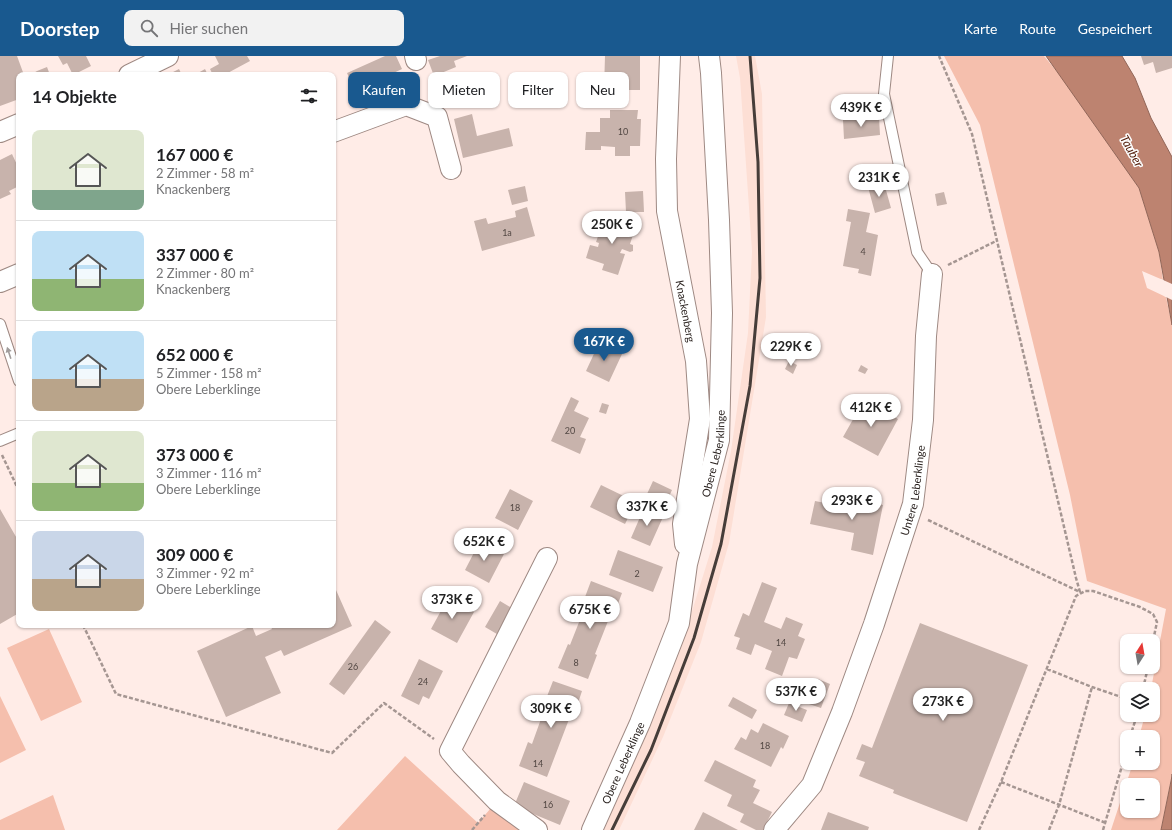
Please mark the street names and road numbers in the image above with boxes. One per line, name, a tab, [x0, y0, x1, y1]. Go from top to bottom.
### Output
street label: Knackenberg	[674, 279, 699, 343]
street label: Obere Leberklinge	[698, 410, 726, 498]
street label: Untere Leberklinge	[897, 444, 926, 537]
street label: Obere Leberklinge	[598, 719, 646, 806]

